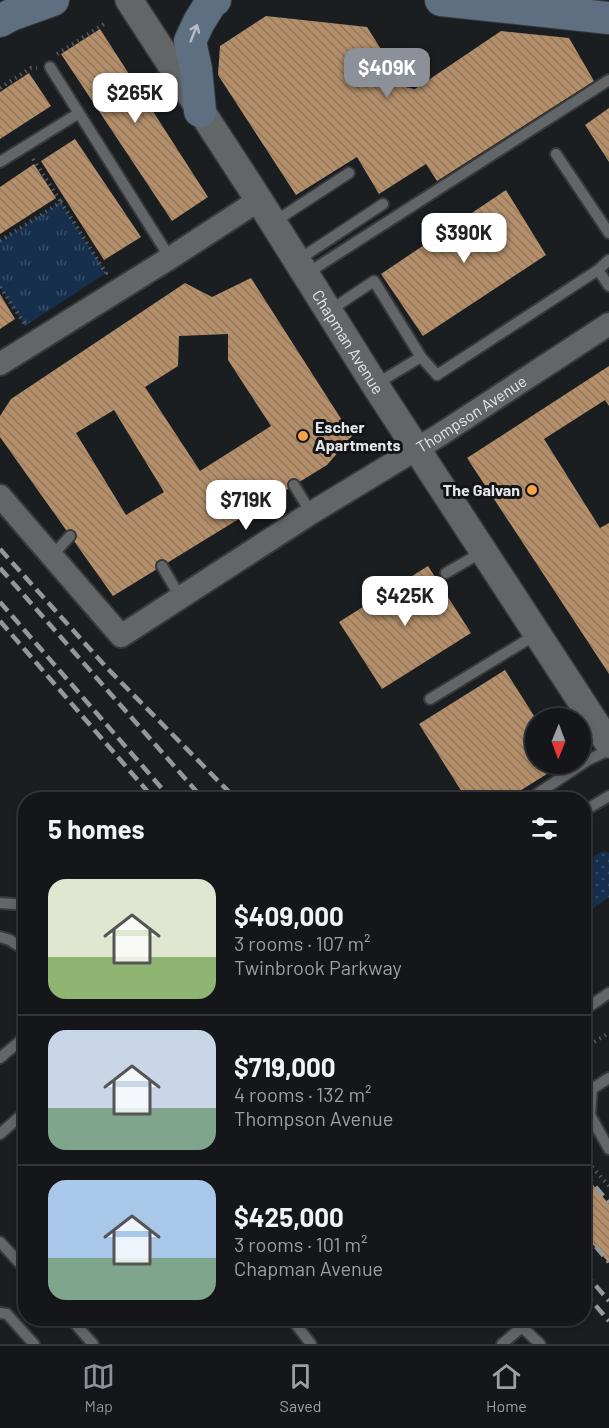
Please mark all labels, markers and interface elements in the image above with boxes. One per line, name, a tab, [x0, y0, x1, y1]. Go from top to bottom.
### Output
one-way arrow	[189, 24, 200, 42]
pin: $409K	[345, 48, 429, 99]
text: $409K	[358, 55, 416, 79]
pin: $265K	[93, 73, 177, 124]
text: $265K	[107, 80, 163, 104]
pin: $390K	[422, 213, 506, 264]
text: $390K	[436, 220, 492, 244]
street label: Chapman Avenue	[309, 286, 388, 397]
street label: Thompson Avenue	[413, 371, 530, 456]
place label: Escher Apartments	[315, 417, 401, 454]
marker: Escher Apartments	[296, 429, 310, 443]
pin: $719K	[204, 480, 288, 531]
place label: The Galvan	[443, 480, 520, 499]
marker: The Galvan	[525, 483, 539, 497]
text: $719K	[220, 487, 272, 511]
pin: $425K	[363, 576, 447, 627]
text: $425K	[376, 583, 434, 607]
north arrow	[525, 708, 591, 774]
map controls	[525, 708, 591, 774]
icon: filters	[528, 812, 561, 845]
text: 5 homes	[48, 813, 145, 844]
text: $409,000	[234, 900, 344, 931]
icon: home	[96, 903, 168, 975]
text: 3 rooms · 107 m²	[234, 931, 370, 955]
text: Twinbrook Parkway	[234, 955, 402, 979]
text: $719,000	[234, 1051, 336, 1082]
icon: home	[96, 1054, 168, 1126]
text: 4 rooms · 132 m²	[234, 1082, 371, 1106]
text: Thompson Avenue	[234, 1106, 393, 1130]
text: $425,000	[234, 1201, 344, 1232]
icon: home	[96, 1204, 168, 1276]
text: 3 rooms · 101 m²	[234, 1232, 367, 1256]
text: Chapman Avenue	[234, 1256, 383, 1280]
tab: Map	[82, 1360, 115, 1415]
tab: Saved	[280, 1360, 322, 1415]
tab: Home	[486, 1360, 527, 1415]

